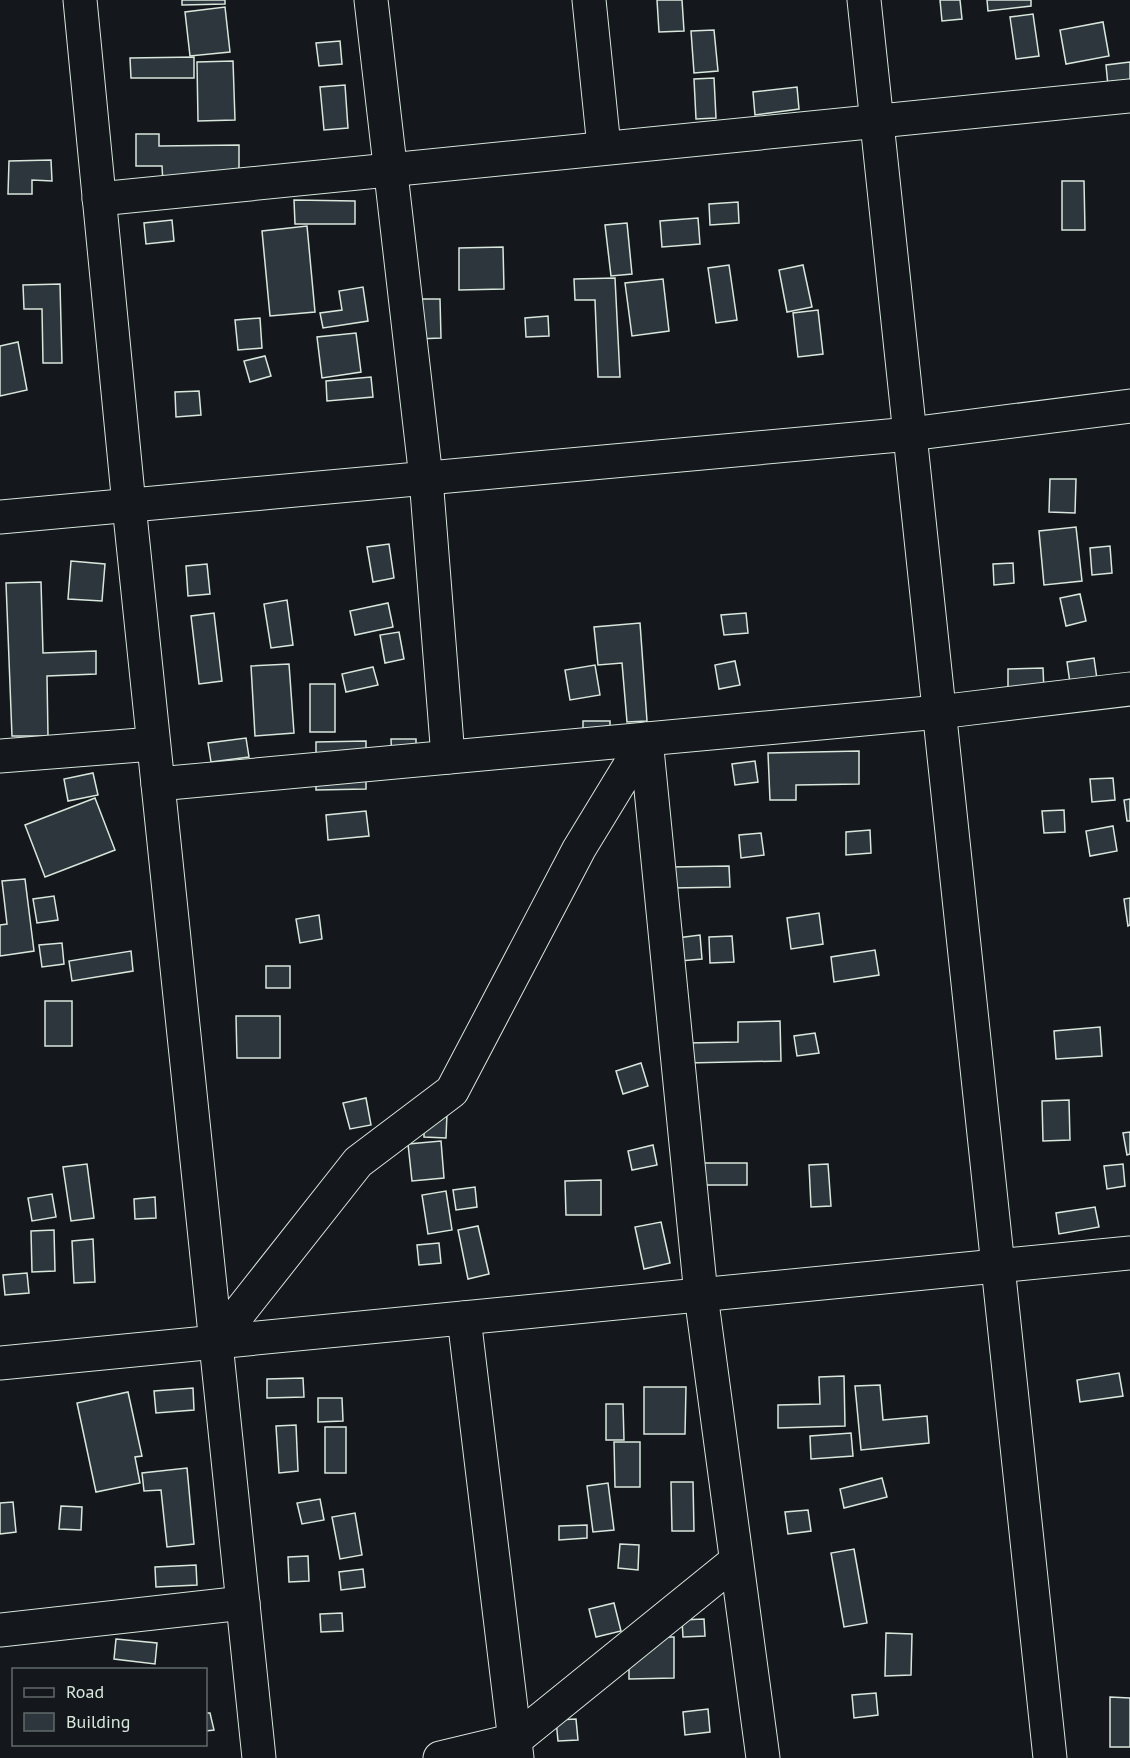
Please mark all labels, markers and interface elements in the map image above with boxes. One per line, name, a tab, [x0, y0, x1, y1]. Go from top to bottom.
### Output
legend	[12, 1668, 207, 1746]
text: Road	[66, 1680, 104, 1703]
text: Building	[66, 1710, 130, 1733]

